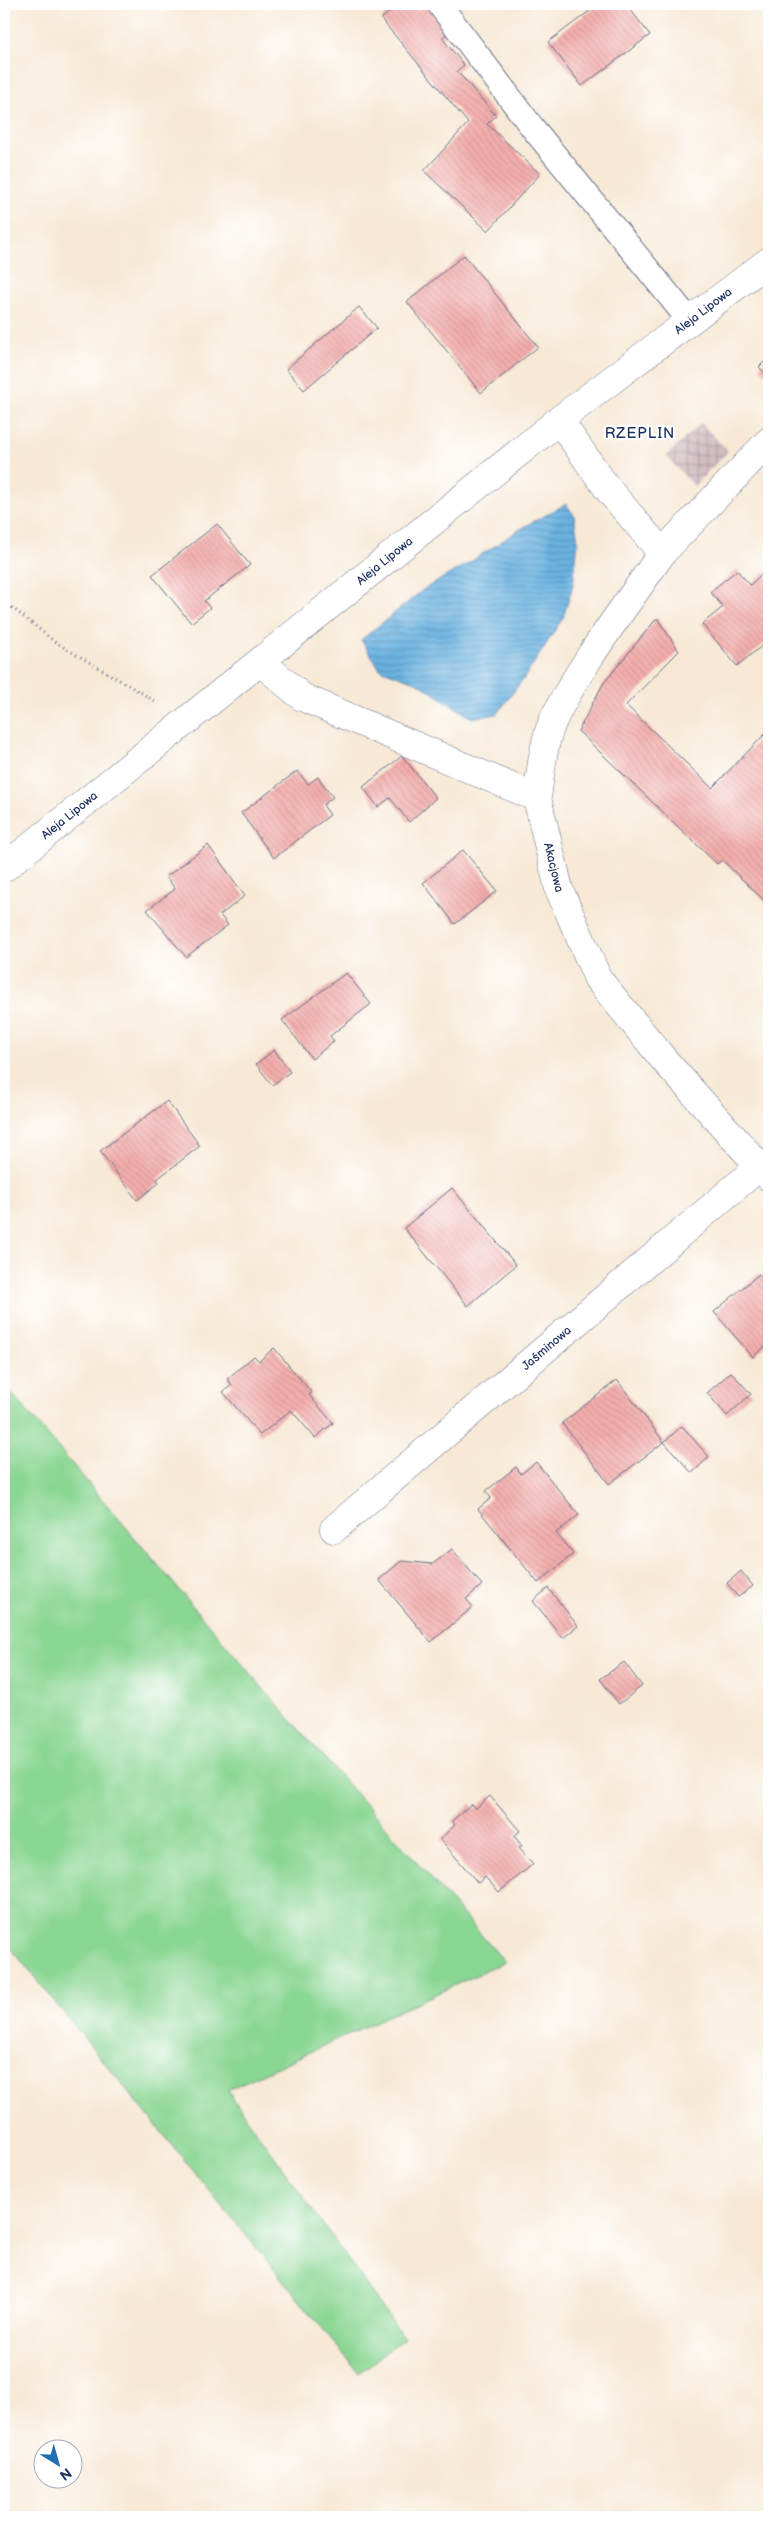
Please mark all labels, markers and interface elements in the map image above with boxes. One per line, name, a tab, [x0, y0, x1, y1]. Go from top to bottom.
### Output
street label: Aleja Lipowa	[672, 285, 735, 338]
district label: RZEPLIN	[605, 424, 675, 443]
street label: Aleja Lipowa	[354, 534, 416, 588]
street label: Aleja Lipowa	[38, 788, 101, 843]
street label: Akacjowa	[540, 841, 567, 894]
street label: Jaśminowa	[519, 1323, 575, 1374]
north arrow	[32, 2438, 82, 2488]
text: N	[56, 2464, 75, 2484]

